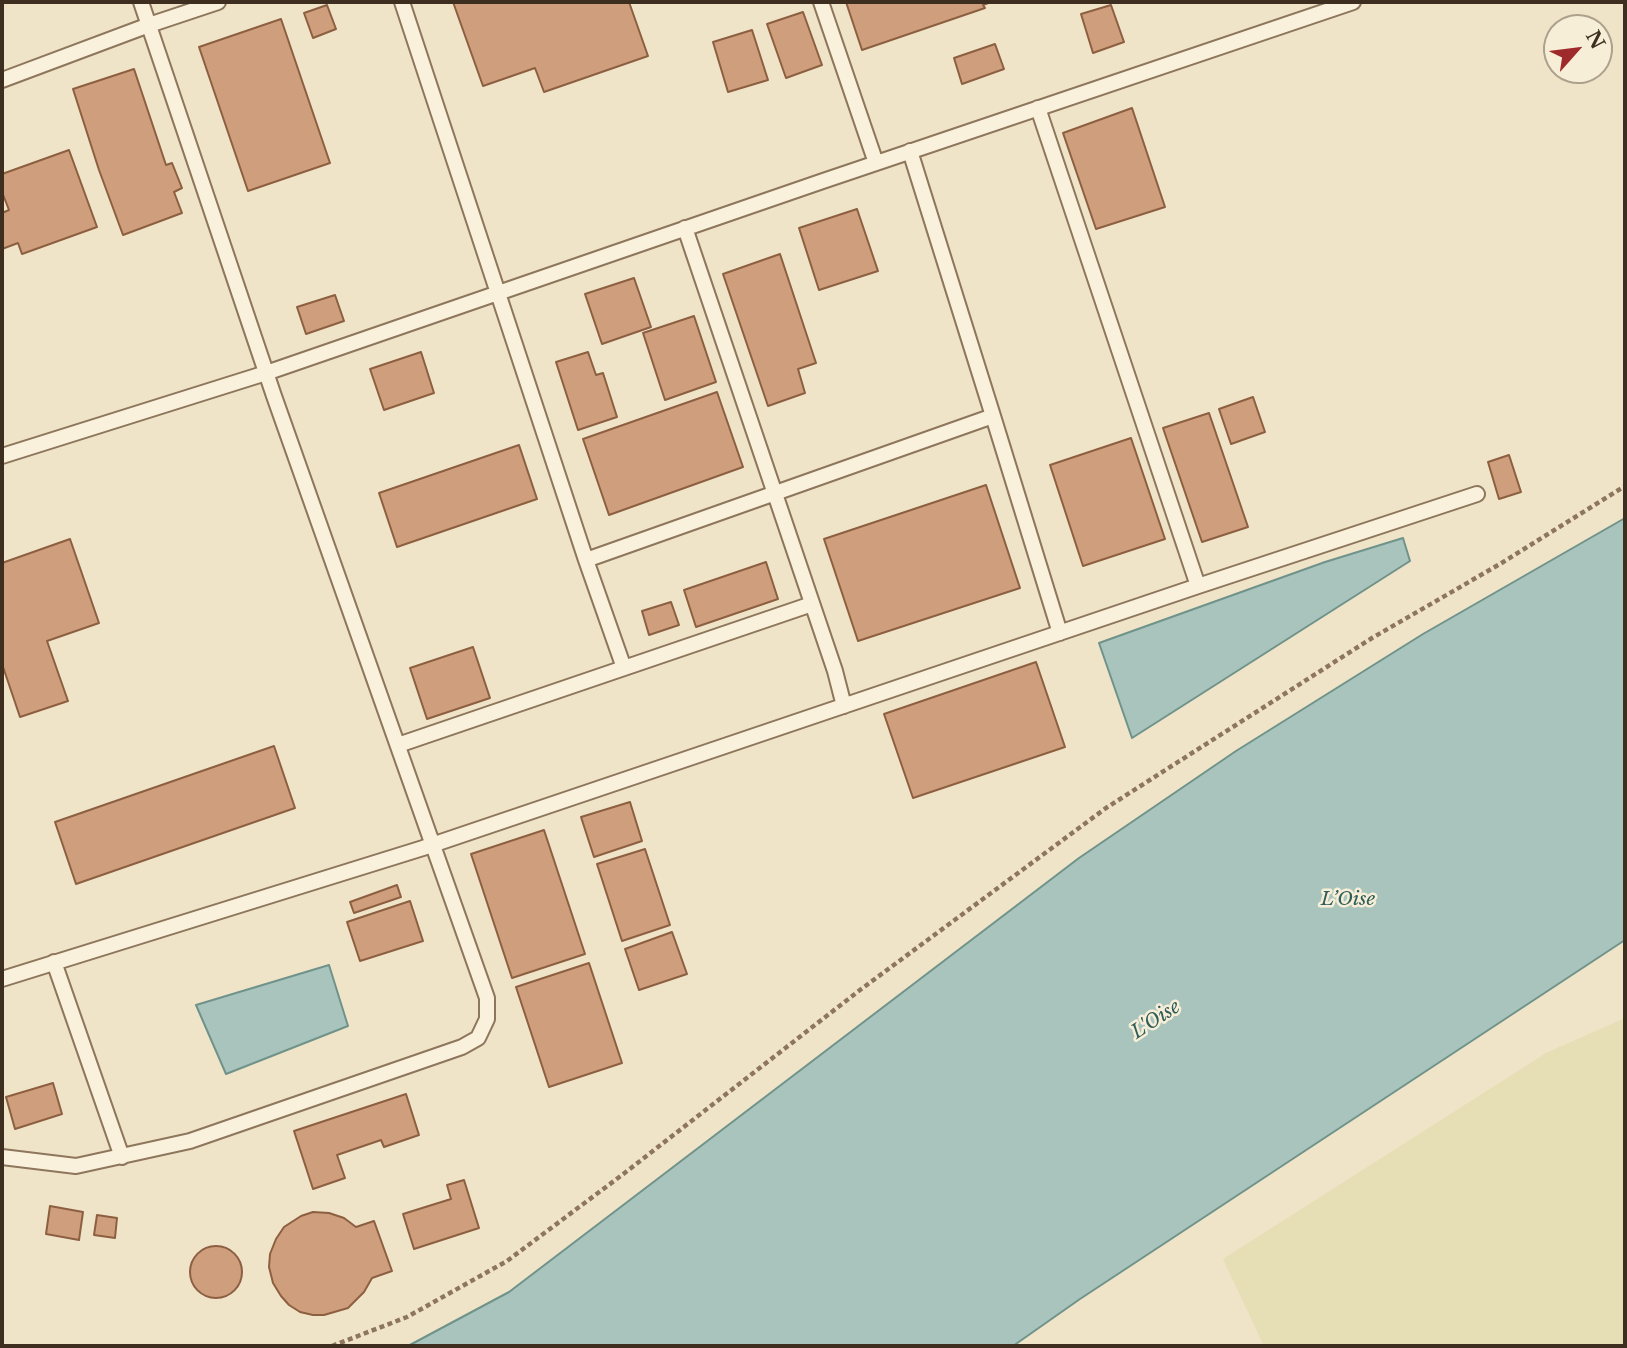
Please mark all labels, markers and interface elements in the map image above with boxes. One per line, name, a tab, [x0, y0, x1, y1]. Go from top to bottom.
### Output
north arrow	[1543, 14, 1613, 84]
text: N	[1581, 27, 1610, 53]
water label: L’Oise	[1321, 889, 1375, 911]
water label: L'Oise	[1127, 996, 1185, 1044]

